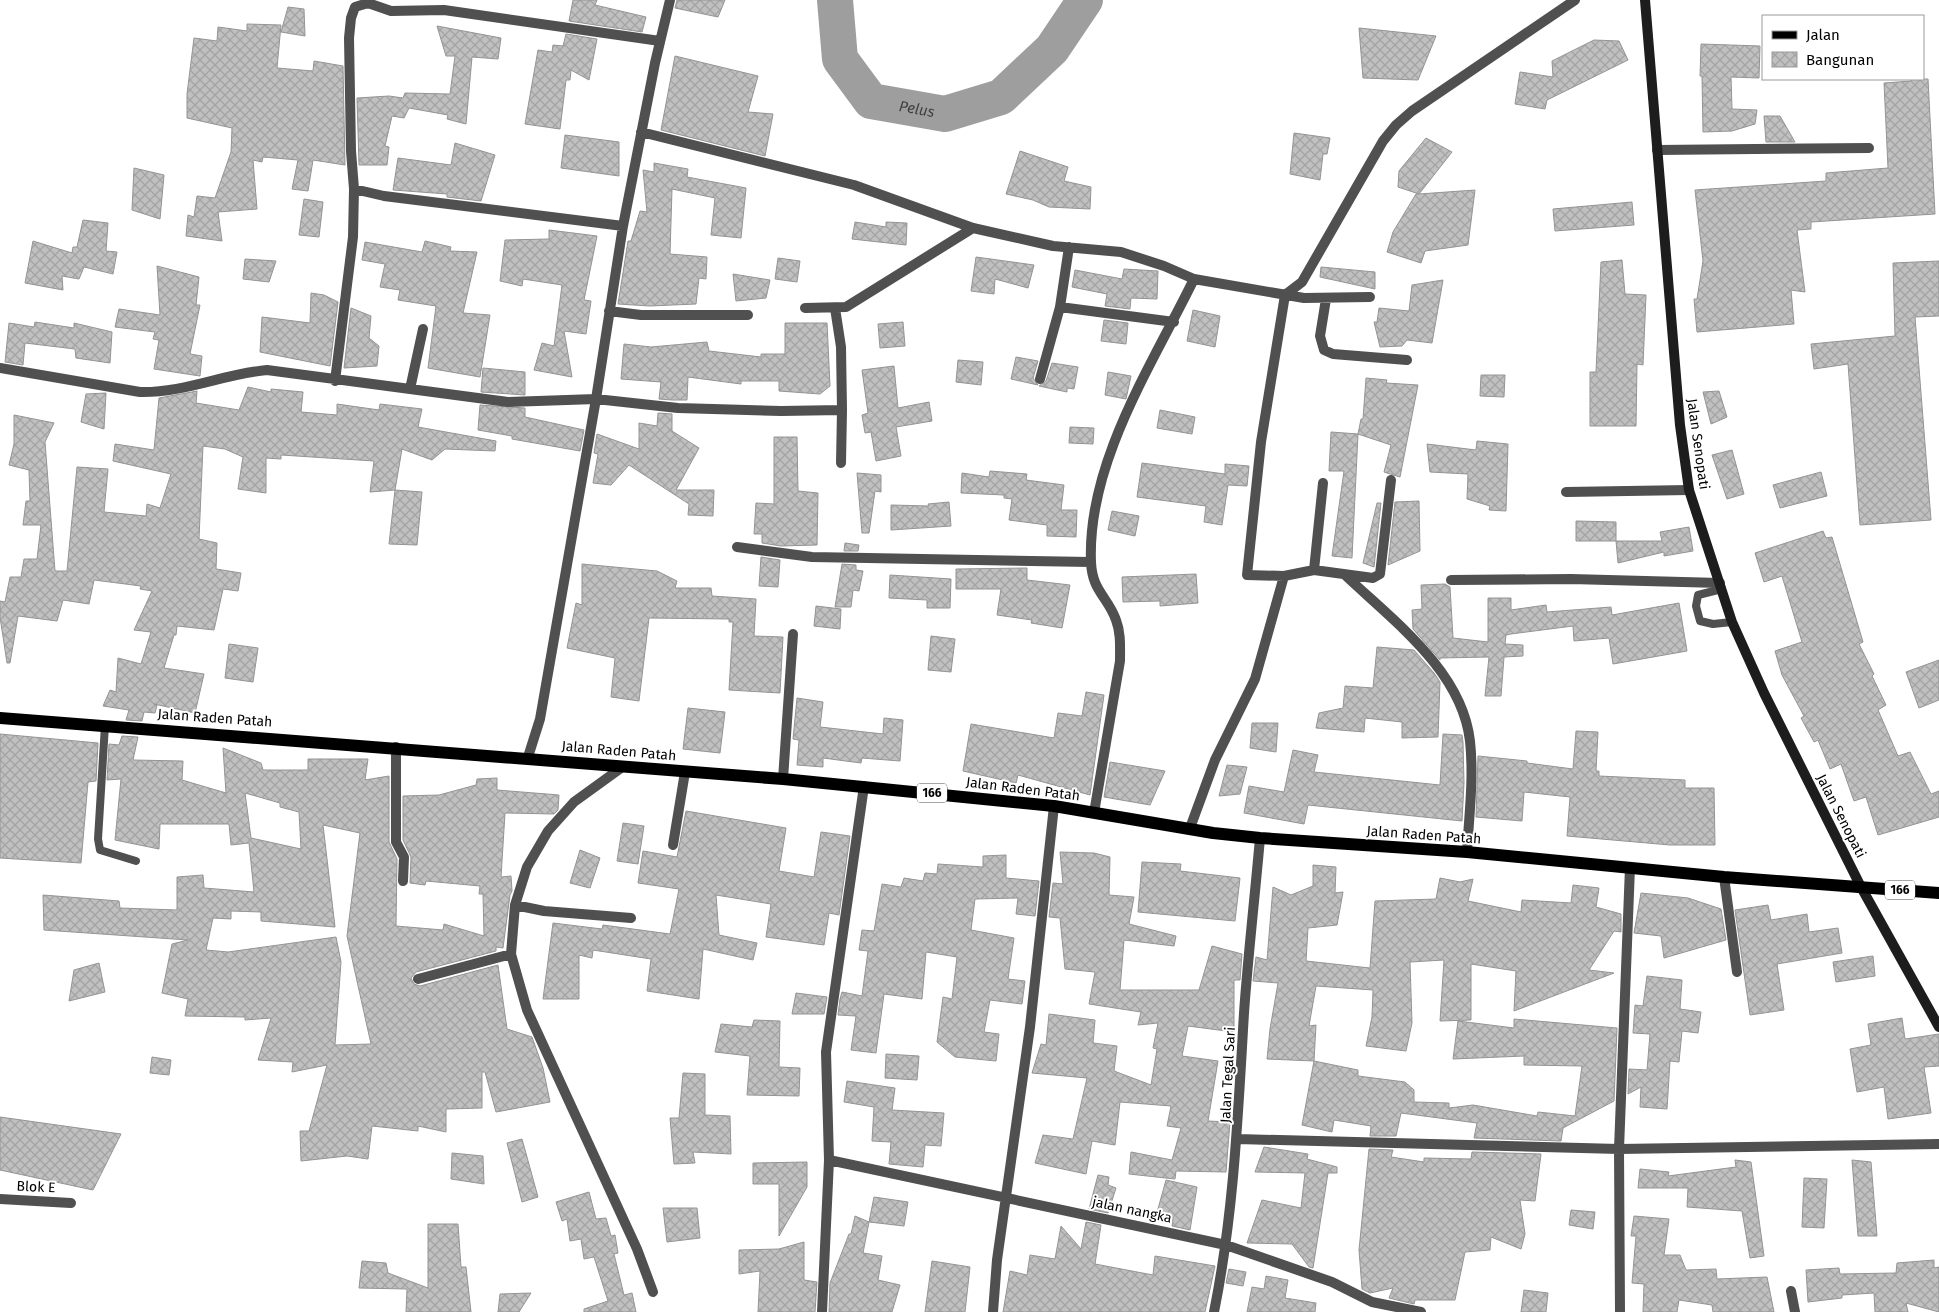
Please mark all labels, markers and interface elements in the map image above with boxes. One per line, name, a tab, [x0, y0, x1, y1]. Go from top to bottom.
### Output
legend	[1762, 15, 1924, 80]
text: Jalan	[1806, 26, 1840, 44]
text: Bangunan	[1806, 51, 1874, 69]
water label: Pelus	[898, 97, 936, 121]
street label: Jalan Senopati	[1683, 397, 1713, 491]
street label: Jalan Raden Patah	[157, 706, 273, 730]
street label: Jalan Raden Patah	[561, 738, 677, 764]
street label: Jalan Senopati	[1813, 771, 1869, 861]
street label: Jalan Raden Patah	[965, 774, 1081, 804]
road number: 166	[917, 784, 947, 802]
street label: Jalan Raden Patah	[1366, 823, 1482, 847]
road number: 166	[1885, 880, 1915, 900]
street label: Jalan Tegal Sari	[1217, 1026, 1239, 1124]
street label: Blok E	[16, 1177, 56, 1197]
street label: jalan nangka	[1090, 1193, 1173, 1227]

